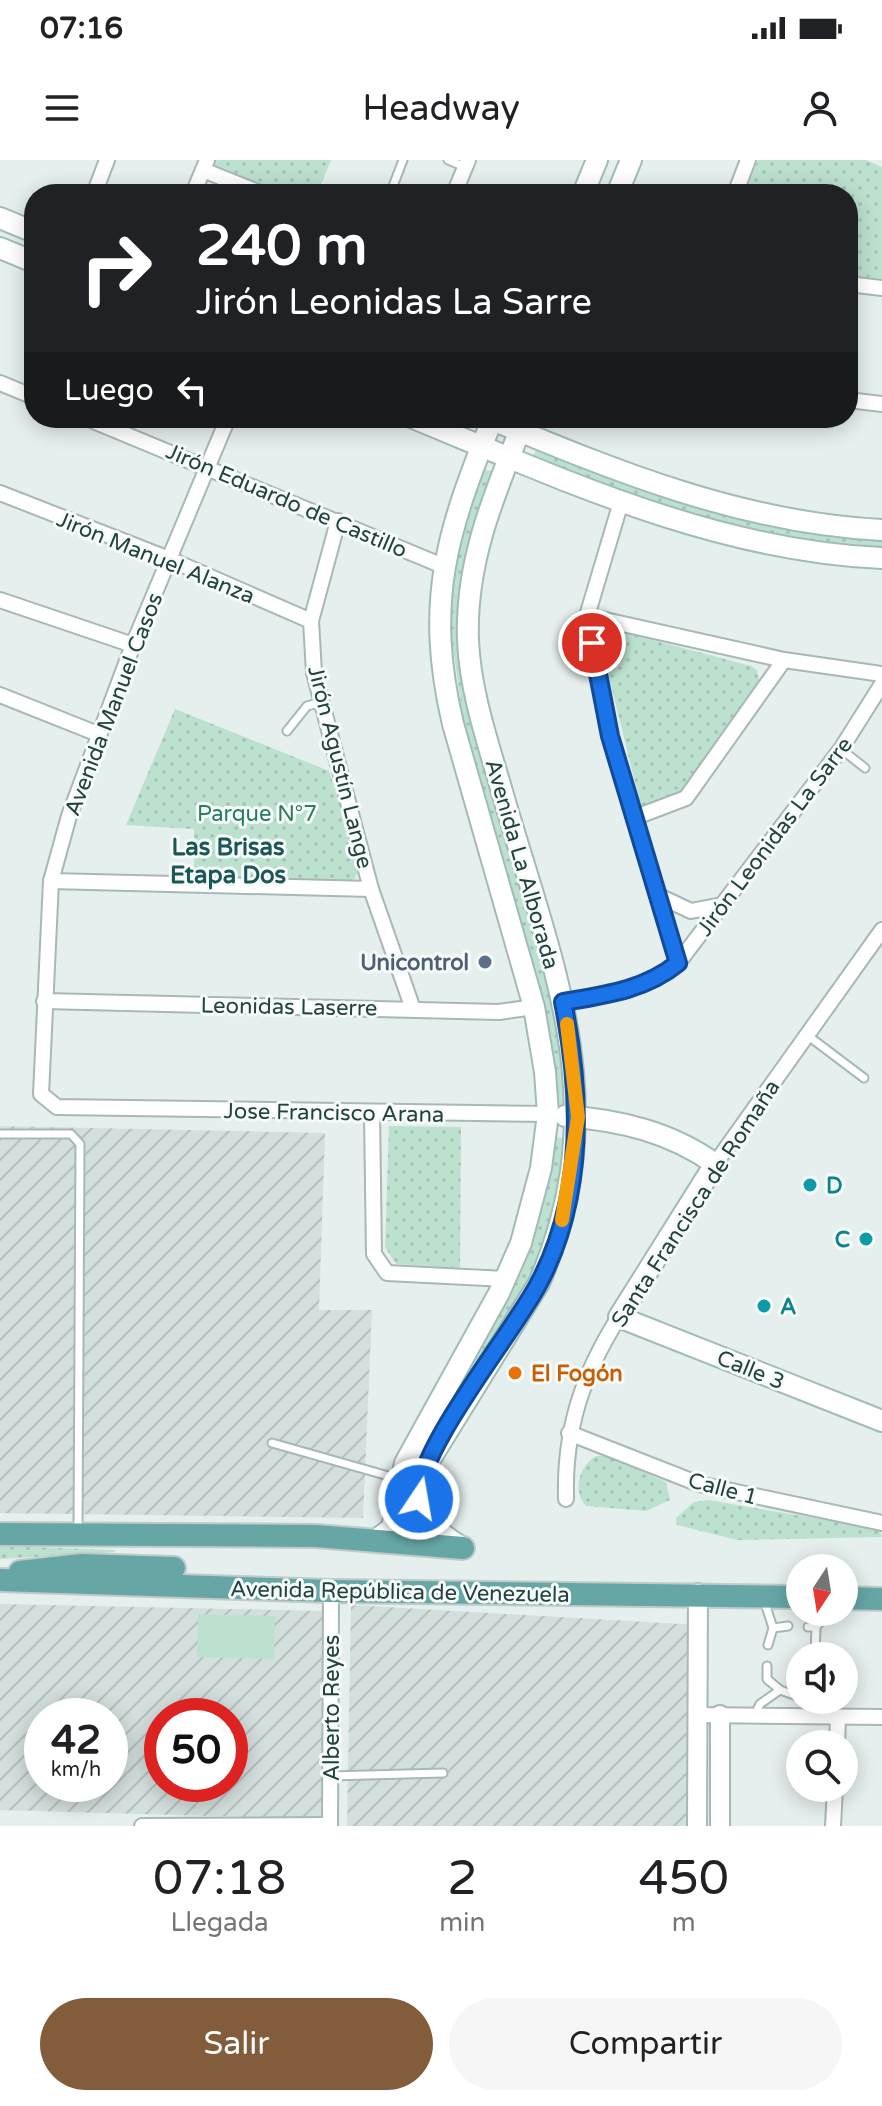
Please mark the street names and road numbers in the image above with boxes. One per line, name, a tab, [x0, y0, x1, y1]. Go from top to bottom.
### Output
street label: Jirón Eduardo de Castillo	[162, 438, 411, 564]
street label: Jirón Manuel Alanza	[53, 506, 258, 610]
street label: Avenida Manuel Casos	[59, 589, 168, 819]
street label: Jirón Agustín Lange	[302, 663, 378, 871]
street label: Jirón Leonidas La Sarre	[692, 732, 858, 941]
street label: Avenida La Alborada	[480, 756, 564, 972]
street label: Leonidas Laserre	[200, 992, 378, 1022]
street label: Santa Francisca de Romaña	[606, 1075, 786, 1332]
street label: Jose Francisco Arana	[223, 1098, 445, 1128]
street label: Calle 3	[713, 1345, 788, 1395]
street label: Calle 1	[685, 1467, 760, 1511]
street label: Avenida República de Venezuela	[230, 1576, 570, 1608]
street label: Alberto Reyes	[319, 1635, 345, 1781]

